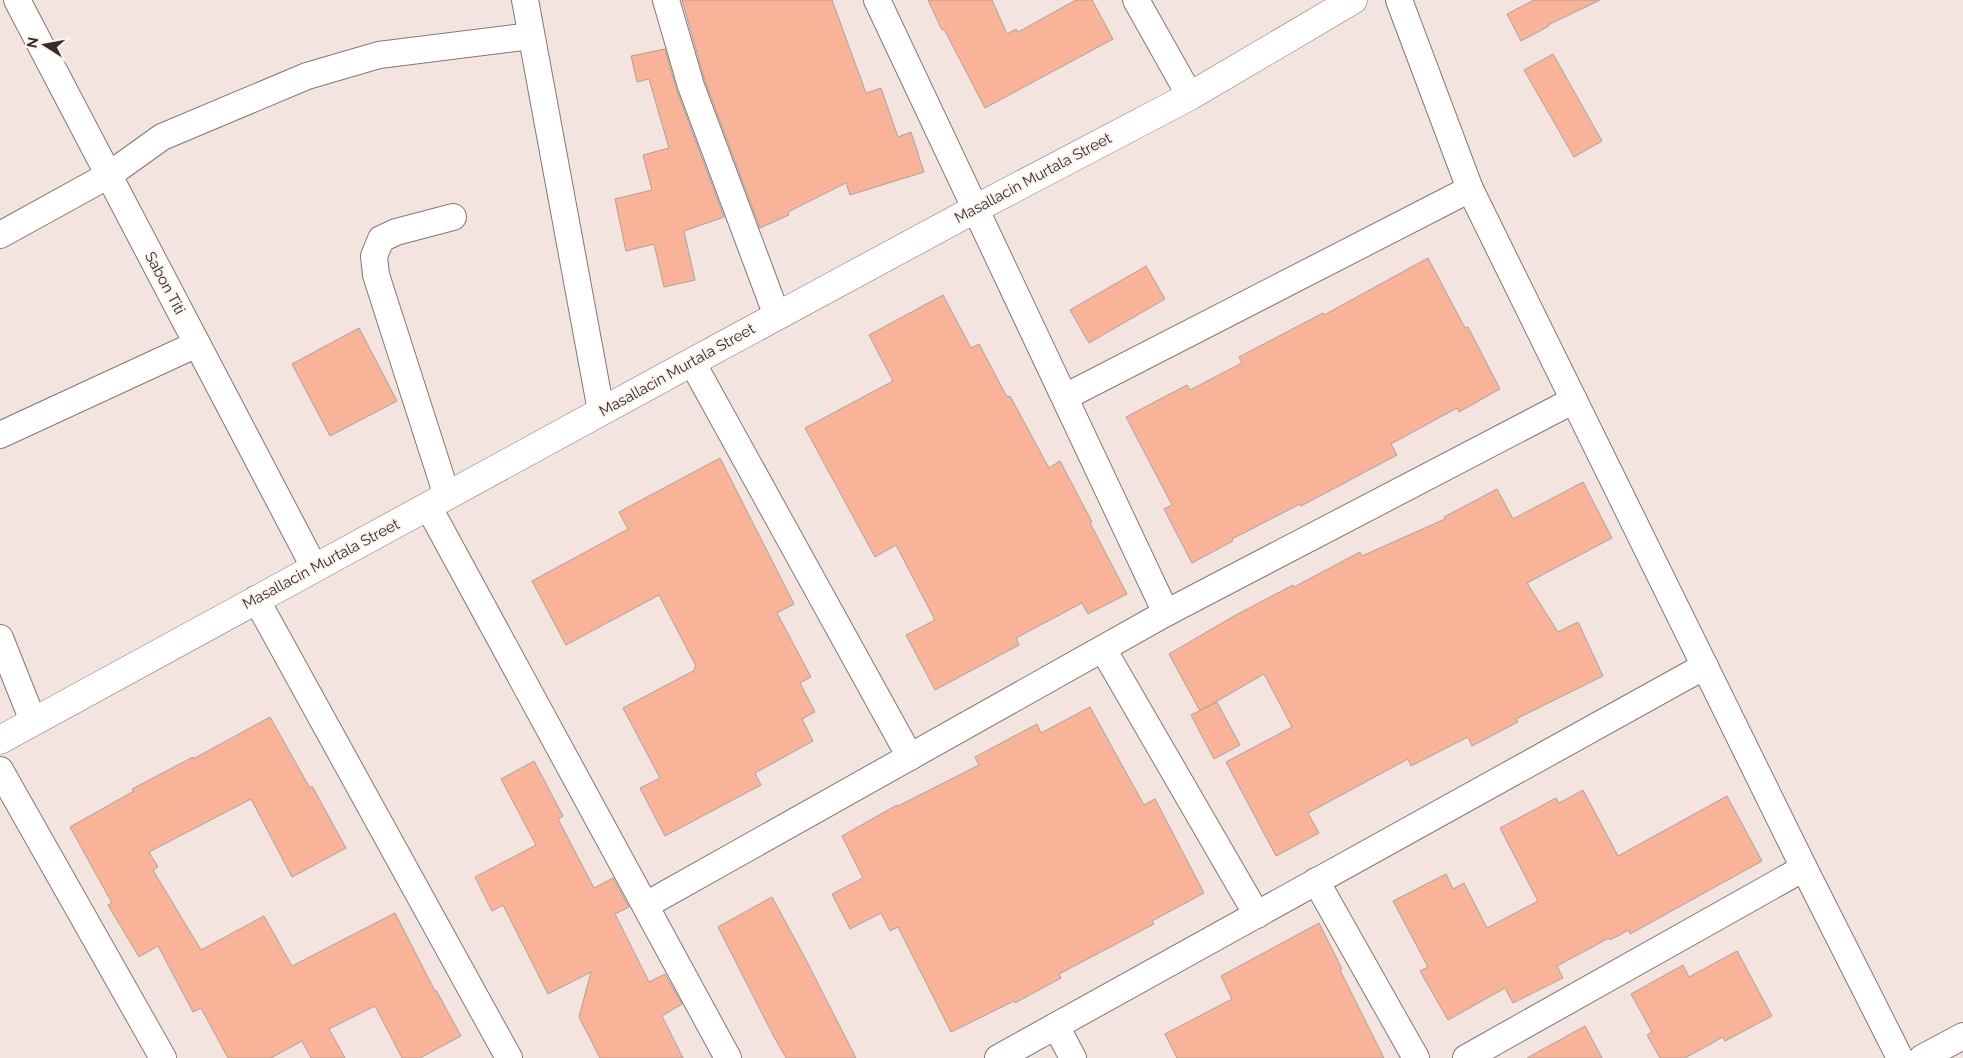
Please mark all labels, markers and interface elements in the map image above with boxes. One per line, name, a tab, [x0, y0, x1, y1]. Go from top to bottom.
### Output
north arrow	[20, 20, 70, 70]
text: N	[23, 36, 41, 49]
street label: Masallacin Murtala Street	[951, 129, 1115, 227]
street label: Sabon Titi	[141, 249, 189, 317]
street label: Masallacin Murtala Street	[596, 320, 758, 420]
street label: Masallacin Murtala Street	[239, 515, 403, 613]

